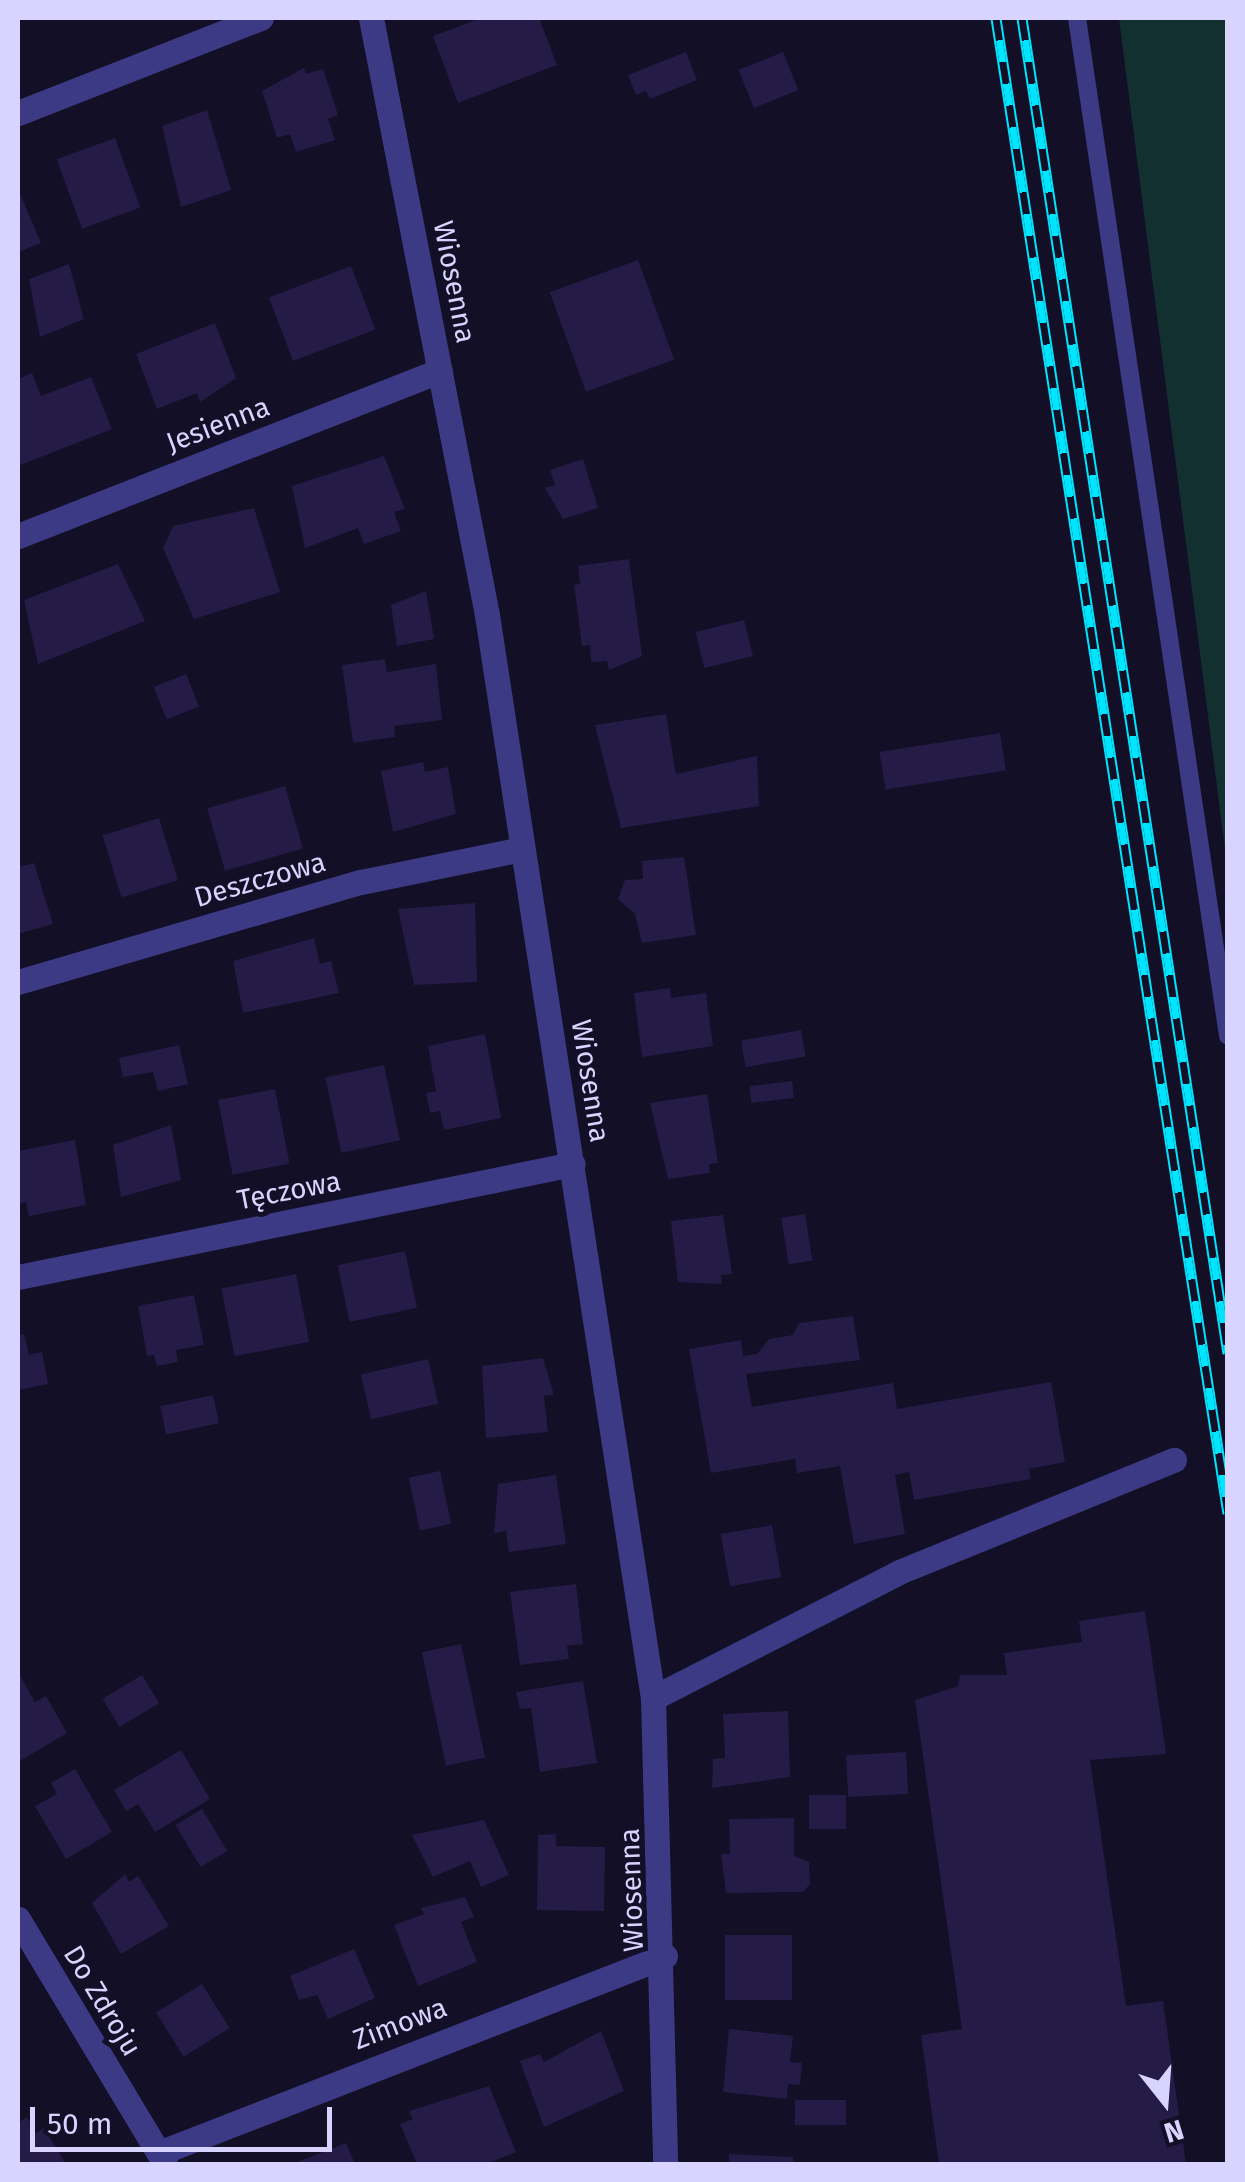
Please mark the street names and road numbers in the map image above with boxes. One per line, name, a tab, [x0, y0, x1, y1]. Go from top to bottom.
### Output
street label: Wiosenna	[426, 218, 482, 346]
street label: Jesienna	[162, 390, 274, 460]
street label: Deszczowa	[190, 845, 330, 915]
street label: Wiosenna	[564, 1017, 616, 1145]
street label: Tęczowa	[234, 1164, 344, 1218]
street label: Wiosenna	[613, 1828, 651, 1952]
street label: Do Zdroju	[56, 1940, 148, 2062]
street label: Zimowa	[348, 1991, 452, 2057]

